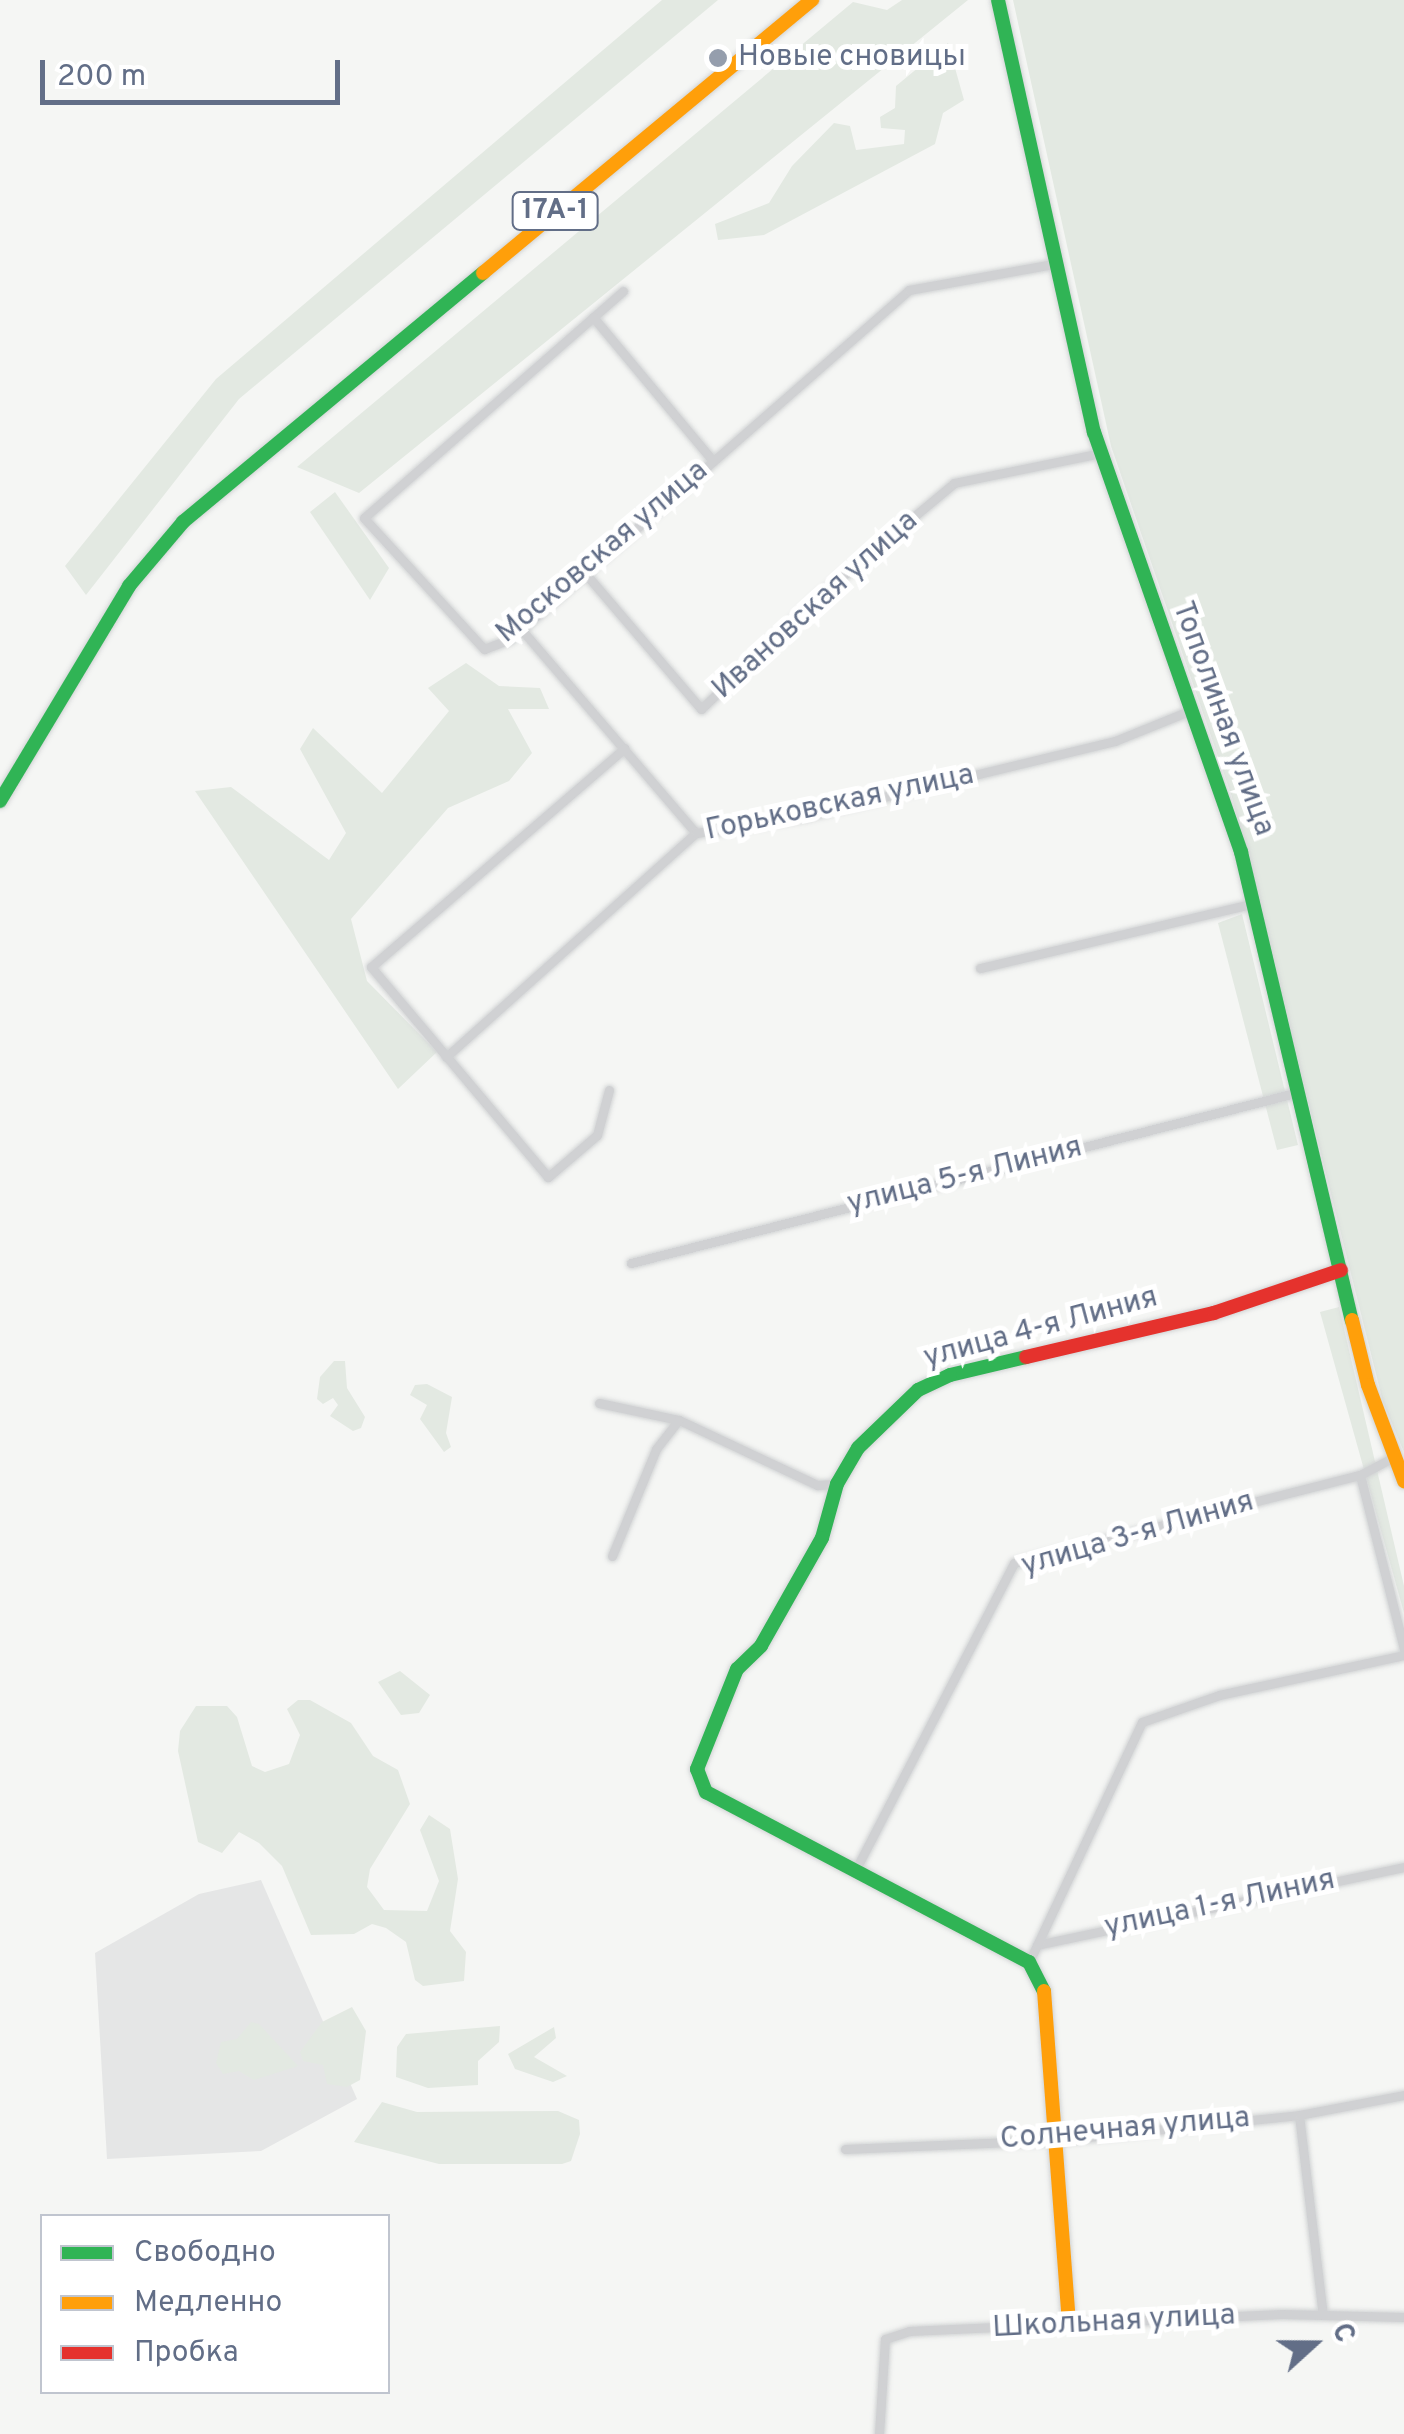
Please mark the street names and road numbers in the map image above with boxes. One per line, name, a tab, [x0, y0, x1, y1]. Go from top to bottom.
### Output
road number: 17А-1	[510, 188, 600, 234]
street label: Московская улица	[490, 454, 716, 652]
street label: Ивановская улица	[706, 504, 926, 708]
street label: Тополиная улица	[1163, 597, 1281, 841]
street label: Горьковская улица	[703, 758, 977, 850]
street label: улица 5-я Линия	[844, 1130, 1086, 1224]
street label: улица 4-я Линия	[920, 1280, 1162, 1378]
street label: улица 3-я Линия	[1018, 1485, 1258, 1585]
street label: улица 1-я Линия	[1102, 1863, 1338, 1947]
street label: Солнечная улица	[999, 2101, 1251, 2159]
street label: Школьная улица	[992, 2299, 1236, 2347]

